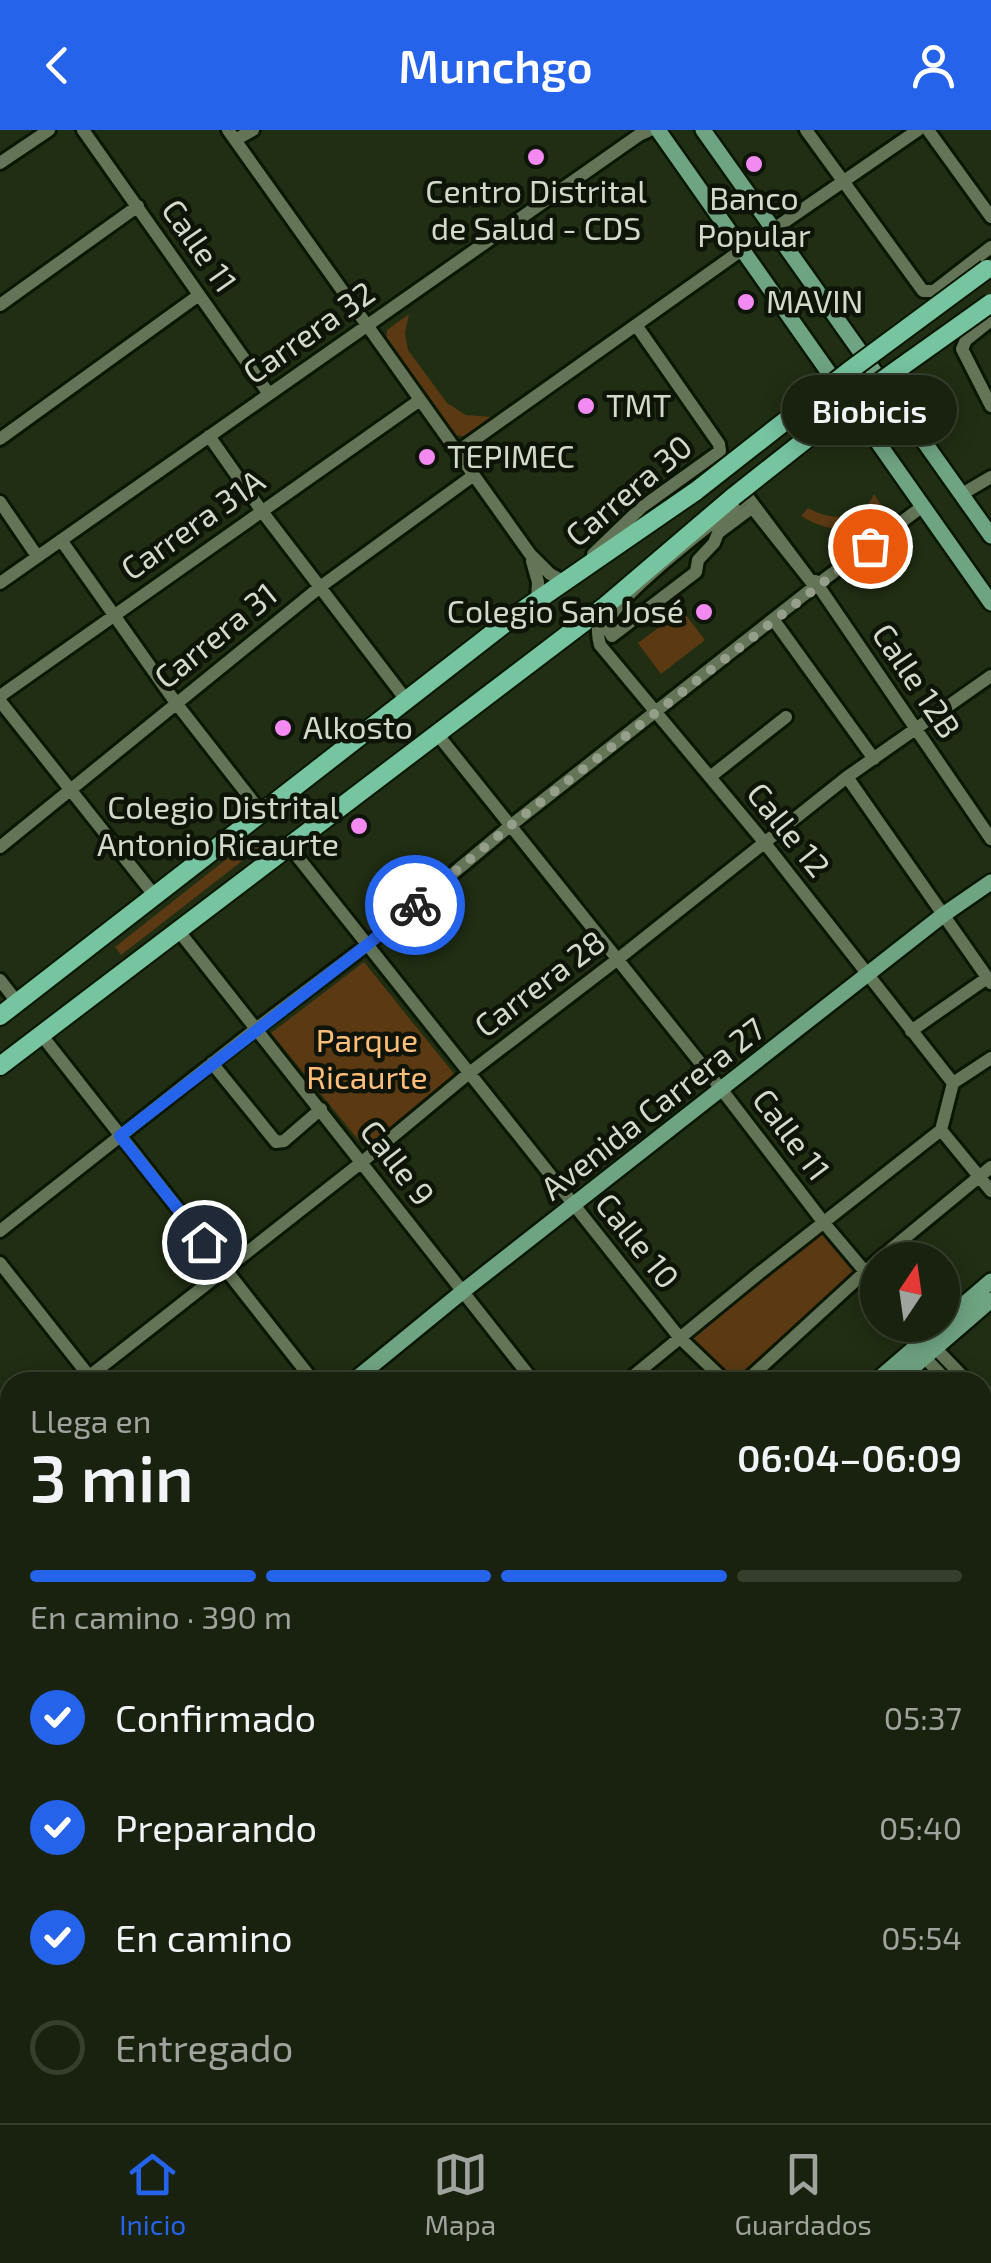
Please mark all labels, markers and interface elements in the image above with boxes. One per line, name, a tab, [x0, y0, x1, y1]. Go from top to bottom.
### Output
icon: back	[30, 38, 85, 93]
text: Munchgo	[398, 38, 593, 92]
icon: person	[906, 38, 961, 93]
marker: Centro Distrital de Salud - CDS	[525, 146, 547, 168]
marker: Banco Popular	[743, 153, 765, 175]
place label: Centro Distrital de Salud - CDS	[425, 171, 647, 246]
place label: Banco Popular	[697, 178, 811, 253]
street label: Calle 11	[155, 191, 246, 299]
street label: Carrera 32	[235, 272, 381, 390]
place label: MAVIN	[766, 281, 863, 319]
marker: MAVIN	[735, 291, 757, 313]
callout: Biobicis	[782, 376, 958, 446]
place label: TMT	[606, 385, 671, 423]
text: Biobicis	[812, 391, 927, 429]
marker: TMT	[575, 395, 597, 417]
street label: Carrera 30	[557, 426, 698, 553]
place label: TEPIMEC	[447, 436, 575, 474]
marker: TEPIMEC	[416, 446, 438, 468]
street label: Carrera 31A	[113, 460, 271, 587]
pin	[828, 504, 913, 589]
icon: bag	[843, 519, 898, 574]
street label: Carrera 31	[146, 574, 284, 695]
place label: Colegio San José	[447, 591, 684, 629]
marker: Colegio San José	[693, 601, 715, 623]
street label: Calle 12B	[866, 615, 970, 744]
place label: Alkosto	[303, 707, 413, 745]
marker: Alkosto	[272, 717, 294, 739]
street label: Calle 12	[740, 774, 839, 883]
place label: Colegio Distrital Antonio Ricaurte	[97, 787, 339, 862]
marker: Colegio Distrital Antonio Ricaurte	[348, 815, 370, 837]
courier	[365, 855, 465, 955]
icon: bike	[388, 878, 443, 933]
street label: Carrera 28	[466, 921, 611, 1044]
street label: Avenida Carrera 27	[533, 1008, 771, 1206]
park label: Parque Ricaurte	[306, 1020, 428, 1095]
street label: Calle 11	[746, 1081, 839, 1187]
street label: Calle 9	[354, 1112, 444, 1212]
street label: Calle 10	[589, 1185, 688, 1295]
pin	[162, 1200, 247, 1285]
icon: home	[177, 1215, 232, 1270]
north arrow	[860, 1242, 960, 1342]
map controls	[860, 1242, 960, 1342]
text: Llega en	[30, 1401, 151, 1439]
text: 06:04–06:09	[737, 1434, 962, 1480]
text: 3 min	[30, 1437, 194, 1515]
text: En camino · 390 m	[30, 1597, 292, 1635]
icon: check	[30, 1690, 85, 1745]
text: Confirmado	[115, 1694, 316, 1740]
text: 05:37	[884, 1698, 962, 1736]
icon: check	[30, 1800, 85, 1855]
text: Preparando	[115, 1804, 317, 1850]
text: 05:40	[879, 1808, 962, 1846]
icon: check	[30, 1910, 85, 1965]
text: En camino	[115, 1914, 293, 1960]
text: 05:54	[881, 1918, 962, 1956]
text: Entregado	[115, 2024, 293, 2070]
tab: Inicio	[119, 2147, 186, 2241]
tab: Mapa	[425, 2147, 496, 2241]
tab: Guardados	[734, 2147, 872, 2241]

